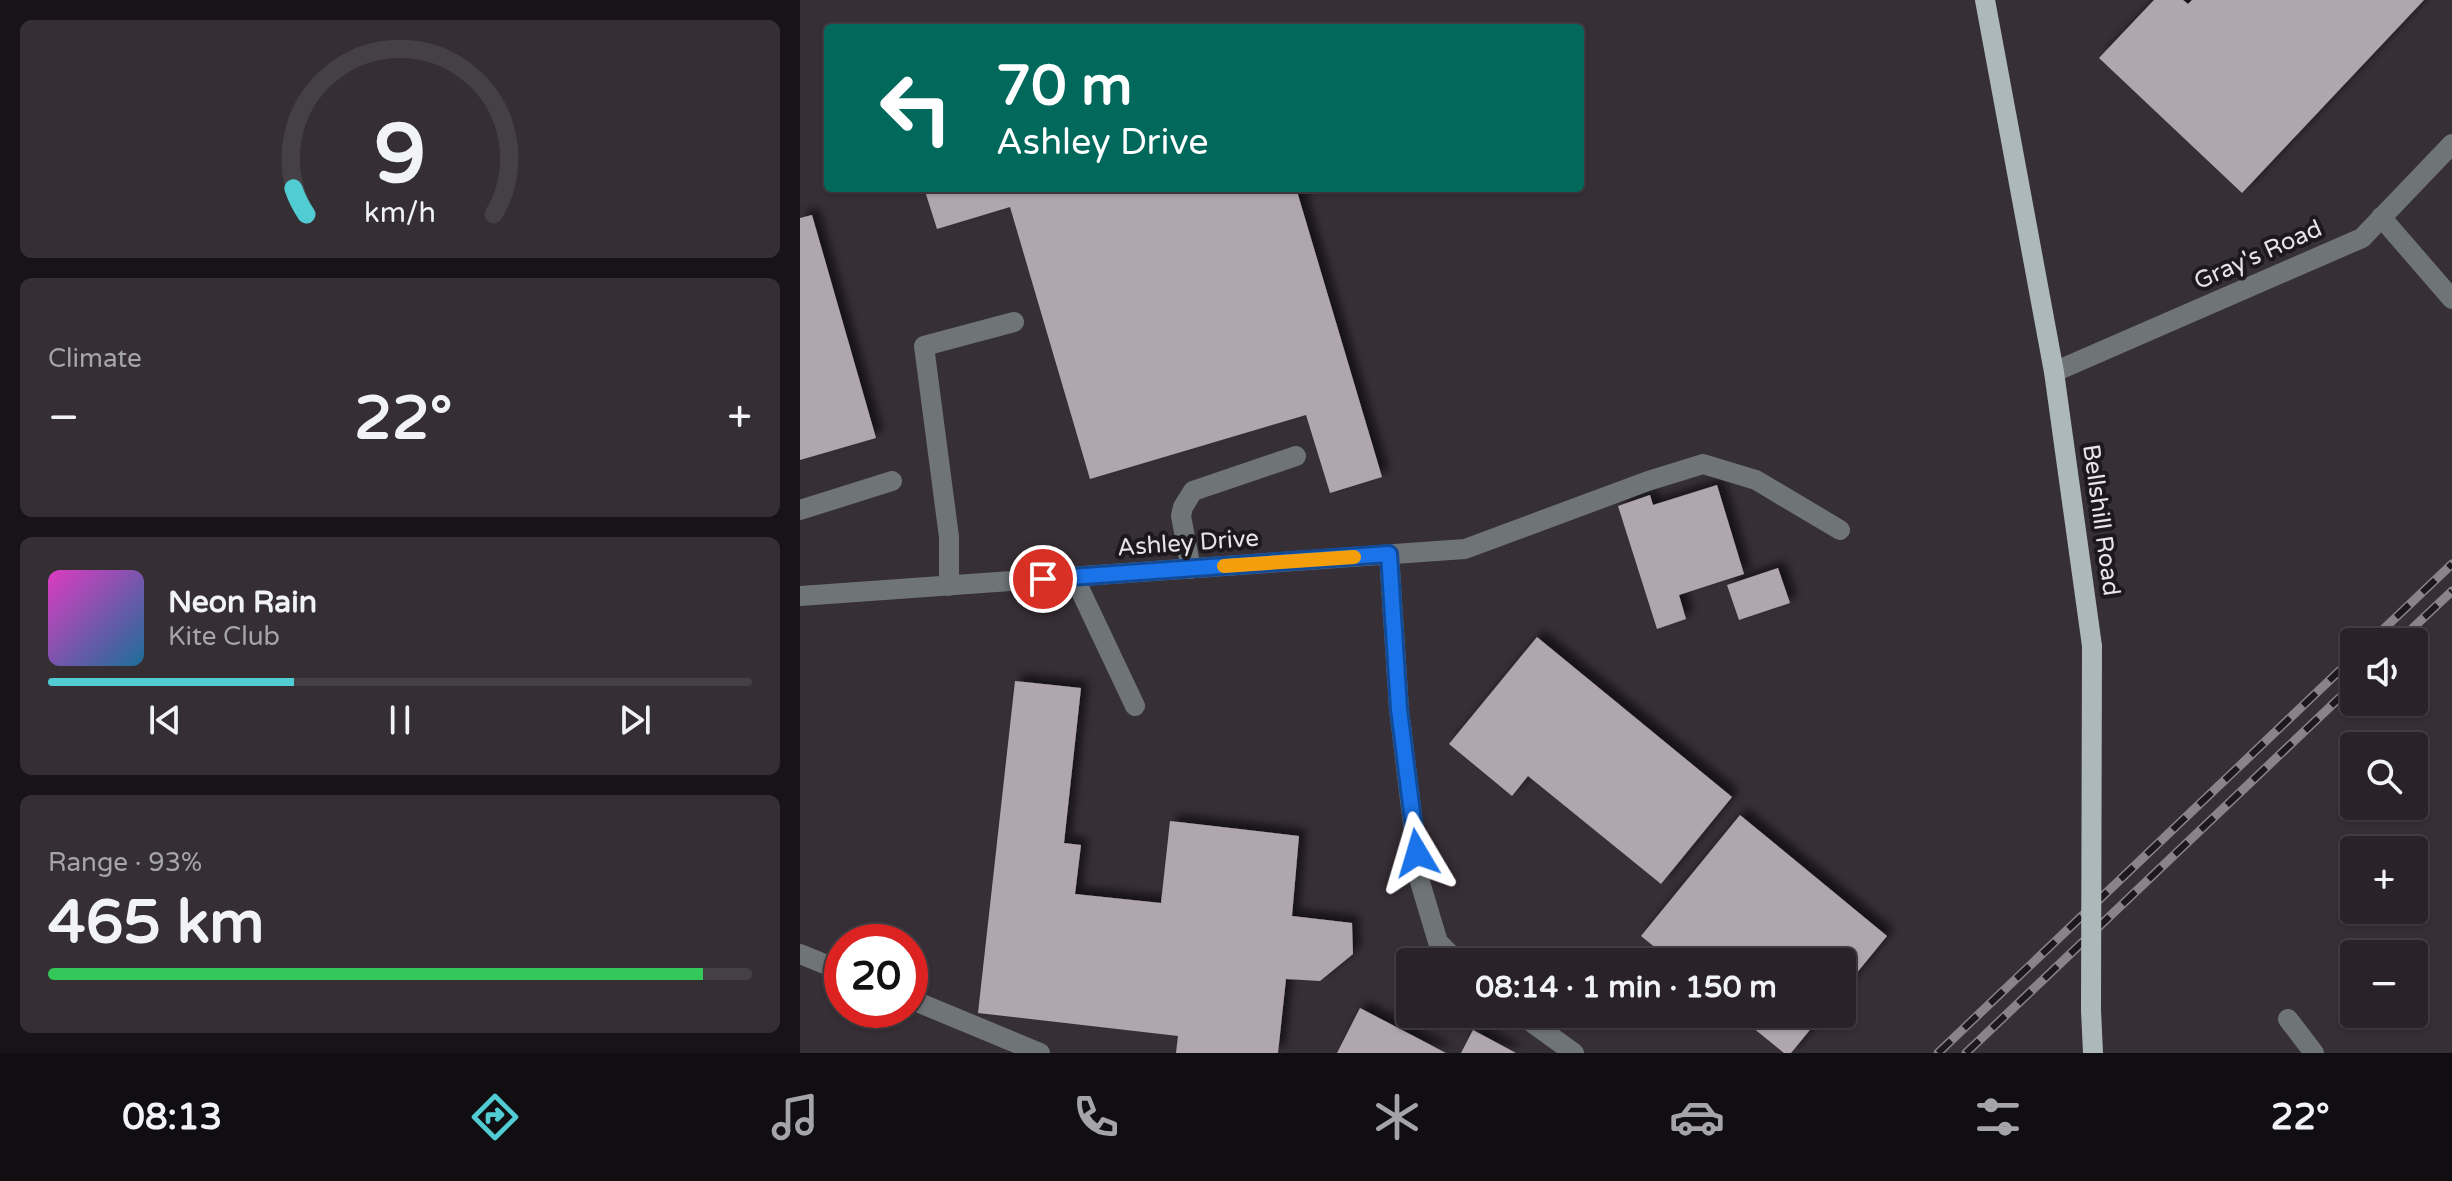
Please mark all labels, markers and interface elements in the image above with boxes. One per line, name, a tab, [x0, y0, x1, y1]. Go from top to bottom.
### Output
text: 70 m	[996, 53, 1132, 120]
icon: left	[864, 56, 968, 160]
text: 9	[374, 105, 426, 205]
text: Ashley Drive	[996, 121, 1209, 164]
text: km/h	[364, 196, 436, 230]
street label: Gray's Road	[2190, 214, 2326, 296]
text: Climate	[48, 343, 142, 374]
text: 22°	[354, 383, 452, 455]
text: −	[48, 392, 79, 445]
text: +	[727, 392, 752, 445]
street label: Bellshill Road	[2076, 442, 2126, 598]
street label: Ashley Drive	[1116, 524, 1260, 562]
pin	[1009, 545, 1077, 613]
icon: arrive	[1021, 557, 1065, 601]
text: Neon Rain	[168, 584, 317, 621]
text: Kite Club	[168, 621, 280, 652]
map controls	[2340, 628, 2428, 1028]
button: sound	[2340, 628, 2428, 716]
icon: previous	[143, 698, 187, 742]
icon: pause	[378, 698, 422, 742]
icon: next	[613, 698, 657, 742]
button: search	[2340, 732, 2428, 820]
position arrow	[1375, 811, 1459, 895]
button: +	[2340, 836, 2428, 924]
text: Range · 93%	[48, 847, 202, 878]
text: 465 km	[48, 887, 264, 959]
speed limit sign: 20	[824, 924, 928, 1028]
button: −	[2340, 940, 2428, 1028]
text: 08:14 · 1 min · 150 m	[1475, 969, 1777, 1006]
icon: directions	[467, 1089, 523, 1145]
icon: music	[767, 1089, 823, 1145]
icon: phone	[1068, 1089, 1124, 1145]
icon: climate	[1369, 1089, 1425, 1145]
icon: car	[1669, 1089, 1725, 1145]
icon: filters	[1970, 1089, 2026, 1145]
text: 08:13	[122, 1096, 222, 1139]
text: 22°	[2271, 1096, 2330, 1139]

